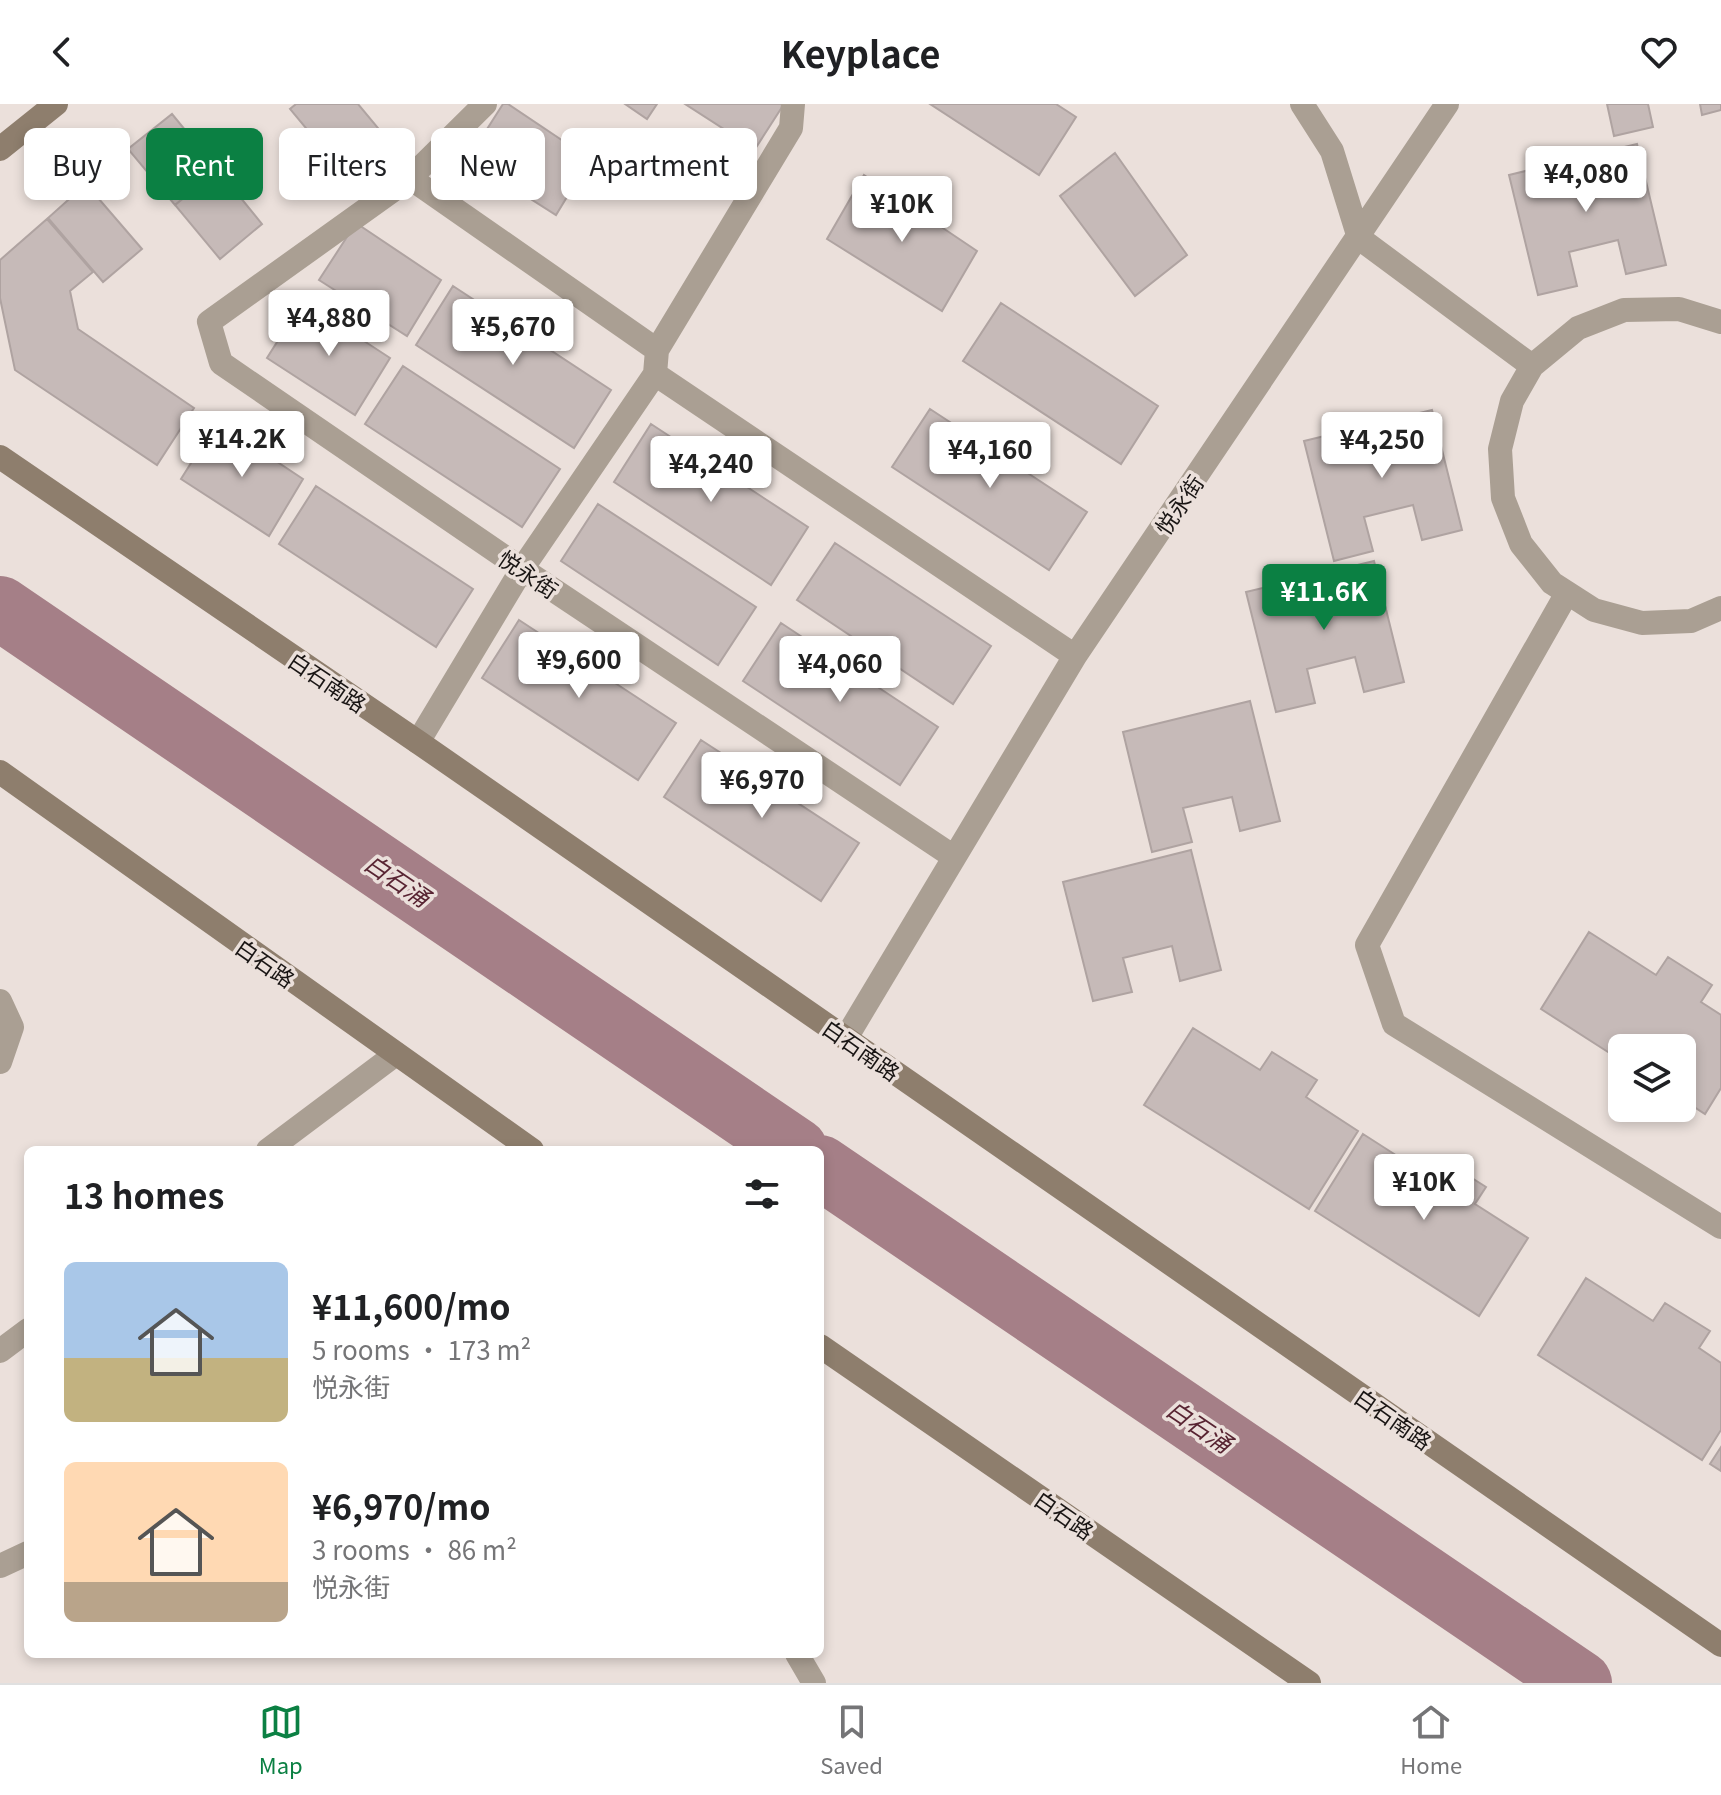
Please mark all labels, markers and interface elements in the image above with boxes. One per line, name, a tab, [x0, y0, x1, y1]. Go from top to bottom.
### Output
text: Keyplace	[781, 26, 940, 78]
icon: back	[40, 30, 84, 74]
icon: heart	[1637, 30, 1681, 74]
chip: Buy	[24, 128, 130, 200]
chip: Rent	[146, 128, 263, 200]
chip: Filters	[279, 128, 415, 200]
chip: New	[431, 128, 545, 200]
chip: Apartment	[561, 128, 757, 200]
pin: ¥4,080	[1521, 146, 1651, 214]
text: ¥4,080	[1543, 153, 1629, 190]
pin: ¥10K	[855, 176, 949, 244]
text: ¥10K	[870, 183, 934, 220]
pin: ¥4,880	[264, 290, 394, 358]
text: ¥4,880	[286, 297, 372, 334]
pin: ¥5,670	[448, 299, 578, 367]
text: ¥5,670	[470, 306, 556, 343]
pin: ¥14.2K	[177, 411, 307, 479]
pin: ¥4,250	[1317, 412, 1447, 480]
text: ¥14.2K	[198, 418, 286, 455]
text: ¥4,250	[1339, 419, 1425, 456]
pin: ¥4,160	[925, 422, 1055, 490]
text: ¥4,160	[947, 429, 1033, 466]
pin: ¥4,240	[646, 436, 776, 504]
text: ¥4,240	[668, 443, 754, 480]
street label: 悦永街	[1146, 468, 1210, 540]
street label: 悦永街	[493, 541, 565, 605]
pin: ¥11.6K	[1259, 564, 1389, 632]
text: ¥11.6K	[1280, 571, 1368, 608]
pin: ¥9,600	[514, 632, 644, 700]
pin: ¥4,060	[775, 636, 905, 704]
text: ¥9,600	[536, 639, 622, 676]
street label: 白石南路	[283, 643, 373, 719]
text: ¥4,060	[797, 643, 883, 680]
pin: ¥6,970	[697, 752, 827, 820]
text: ¥6,970	[719, 759, 805, 796]
water label: 白石涌	[358, 844, 440, 915]
street label: 白石路	[230, 930, 302, 994]
street label: 白石南路	[817, 1011, 907, 1087]
map controls	[1608, 1034, 1696, 1122]
button: layers	[1608, 1034, 1696, 1122]
pin: ¥10K	[1377, 1154, 1471, 1222]
text: ¥10K	[1392, 1161, 1456, 1198]
text: 13 homes	[64, 1170, 224, 1219]
icon: filters	[740, 1172, 784, 1216]
text: ¥11,600/mo	[312, 1281, 511, 1330]
icon: home	[128, 1294, 224, 1390]
text: 5 rooms · 173 m²	[312, 1330, 531, 1367]
text: 悦永街	[312, 1367, 390, 1404]
street label: 白石南路	[1349, 1380, 1439, 1456]
water label: 白石涌	[1160, 1390, 1242, 1461]
text: ¥6,970/mo	[312, 1481, 491, 1530]
street label: 白石路	[1029, 1482, 1101, 1546]
icon: home	[128, 1494, 224, 1590]
text: 3 rooms · 86 m²	[312, 1530, 517, 1567]
text: 悦永街	[312, 1567, 390, 1604]
tab: Map	[259, 1700, 303, 1780]
tab: Saved	[820, 1700, 883, 1780]
tab: Home	[1400, 1700, 1462, 1780]

